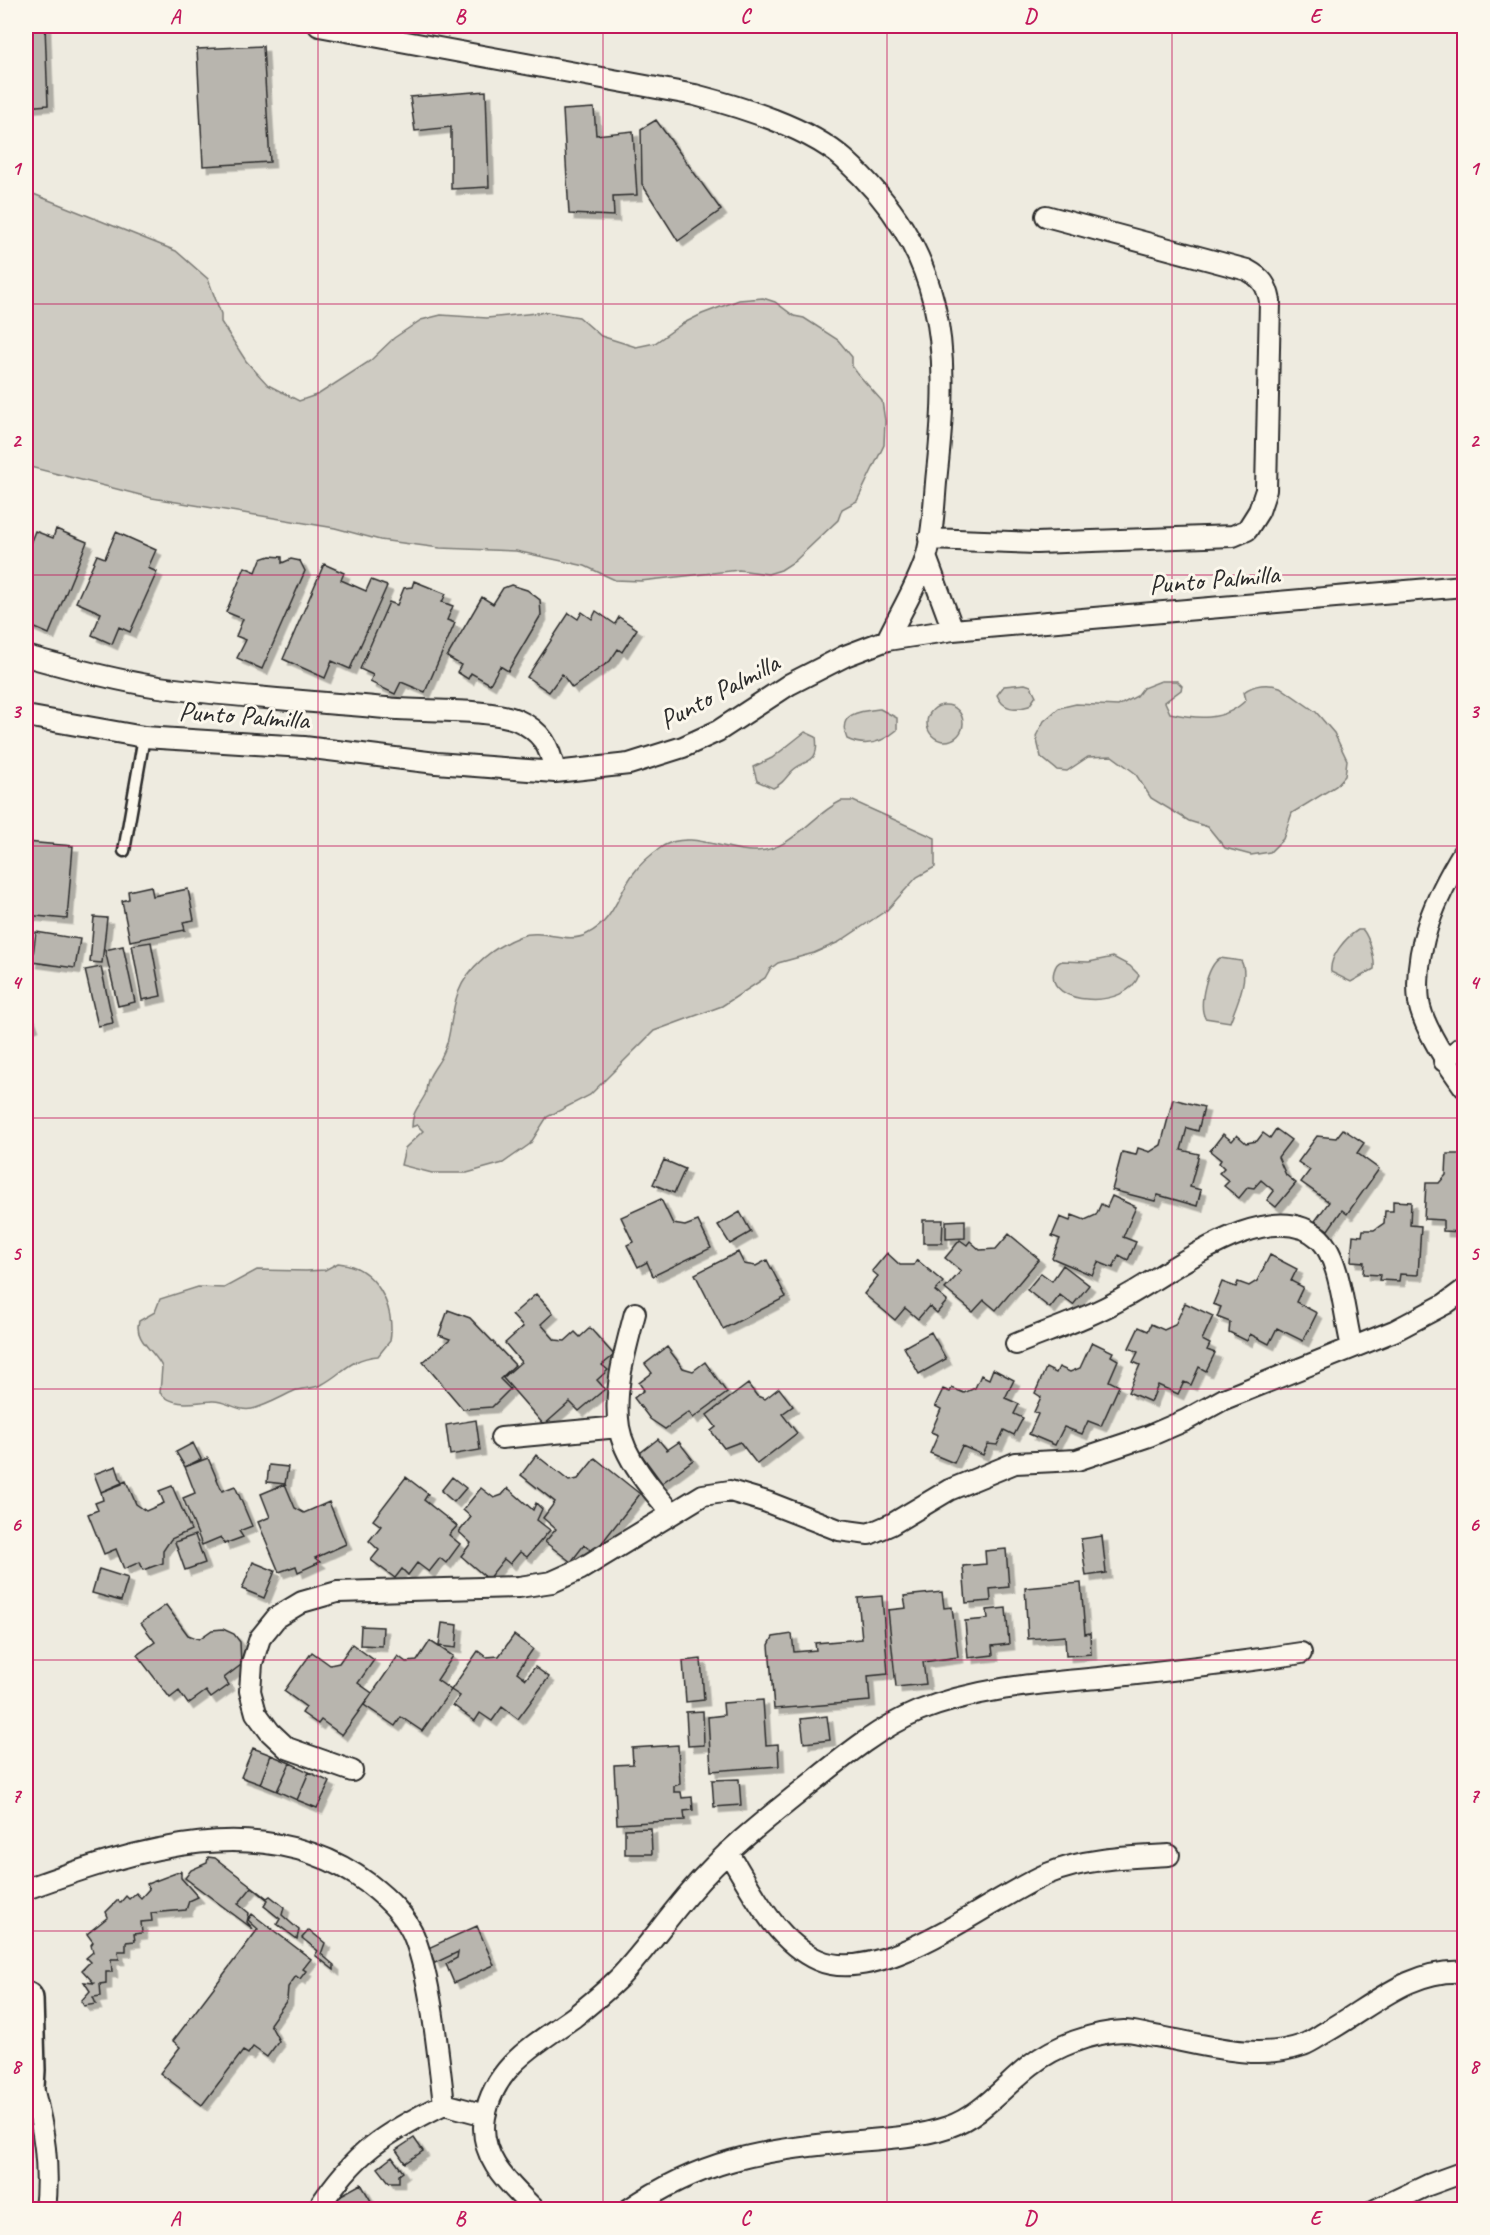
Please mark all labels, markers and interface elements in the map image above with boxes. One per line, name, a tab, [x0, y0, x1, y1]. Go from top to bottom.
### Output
text: A	[170, 4, 182, 29]
text: B	[455, 4, 467, 29]
text: C	[740, 4, 752, 29]
text: D	[1024, 4, 1038, 29]
text: E	[1310, 4, 1324, 29]
text: 1	[12, 156, 23, 181]
text: 1	[1470, 156, 1481, 181]
text: 2	[12, 428, 23, 453]
text: 2	[1470, 428, 1481, 453]
street label: Punto Palmilla	[1147, 556, 1282, 602]
street label: Punto Palmilla	[653, 644, 786, 737]
street label: Punto Palmilla	[178, 693, 312, 737]
text: 3	[12, 699, 23, 724]
text: 3	[1470, 699, 1481, 724]
text: 4	[12, 970, 24, 995]
text: 4	[1470, 970, 1482, 995]
text: 5	[12, 1241, 23, 1266]
text: 5	[1470, 1241, 1481, 1266]
text: 6	[11, 1512, 22, 1537]
text: 6	[1469, 1512, 1480, 1537]
text: 7	[12, 1783, 23, 1808]
text: 7	[1470, 1783, 1481, 1808]
text: 8	[12, 2054, 24, 2079]
text: 8	[1470, 2054, 1482, 2079]
text: A	[170, 2206, 182, 2231]
text: B	[455, 2206, 467, 2231]
text: C	[740, 2206, 752, 2231]
text: D	[1024, 2206, 1038, 2231]
text: E	[1310, 2206, 1324, 2231]

